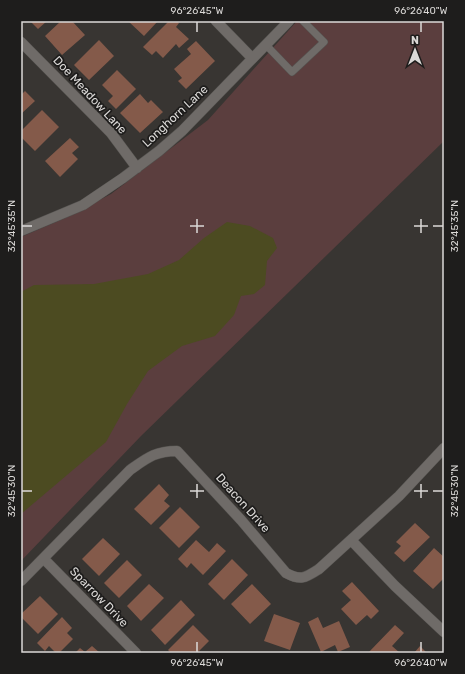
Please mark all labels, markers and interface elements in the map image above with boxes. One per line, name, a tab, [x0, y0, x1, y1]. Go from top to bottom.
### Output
text: 96°26'45"W	[171, 5, 223, 17]
text: 96°26'40"W	[394, 5, 448, 17]
north arrow	[395, 30, 435, 70]
text: N	[411, 34, 419, 47]
street label: Doe Meadow Lane	[50, 53, 130, 137]
street label: Longhorn Lane	[139, 82, 211, 150]
text: 32°45'35"N	[6, 200, 18, 252]
text: 32°45'35"N	[449, 200, 461, 252]
text: 32°45'30"N	[6, 465, 18, 517]
text: 32°45'30"N	[449, 465, 461, 517]
street label: Deacon Drive	[213, 471, 273, 535]
street label: Sparrow Drive	[67, 564, 131, 630]
text: 96°26'45"W	[171, 657, 223, 669]
text: 96°26'40"W	[394, 657, 448, 669]

